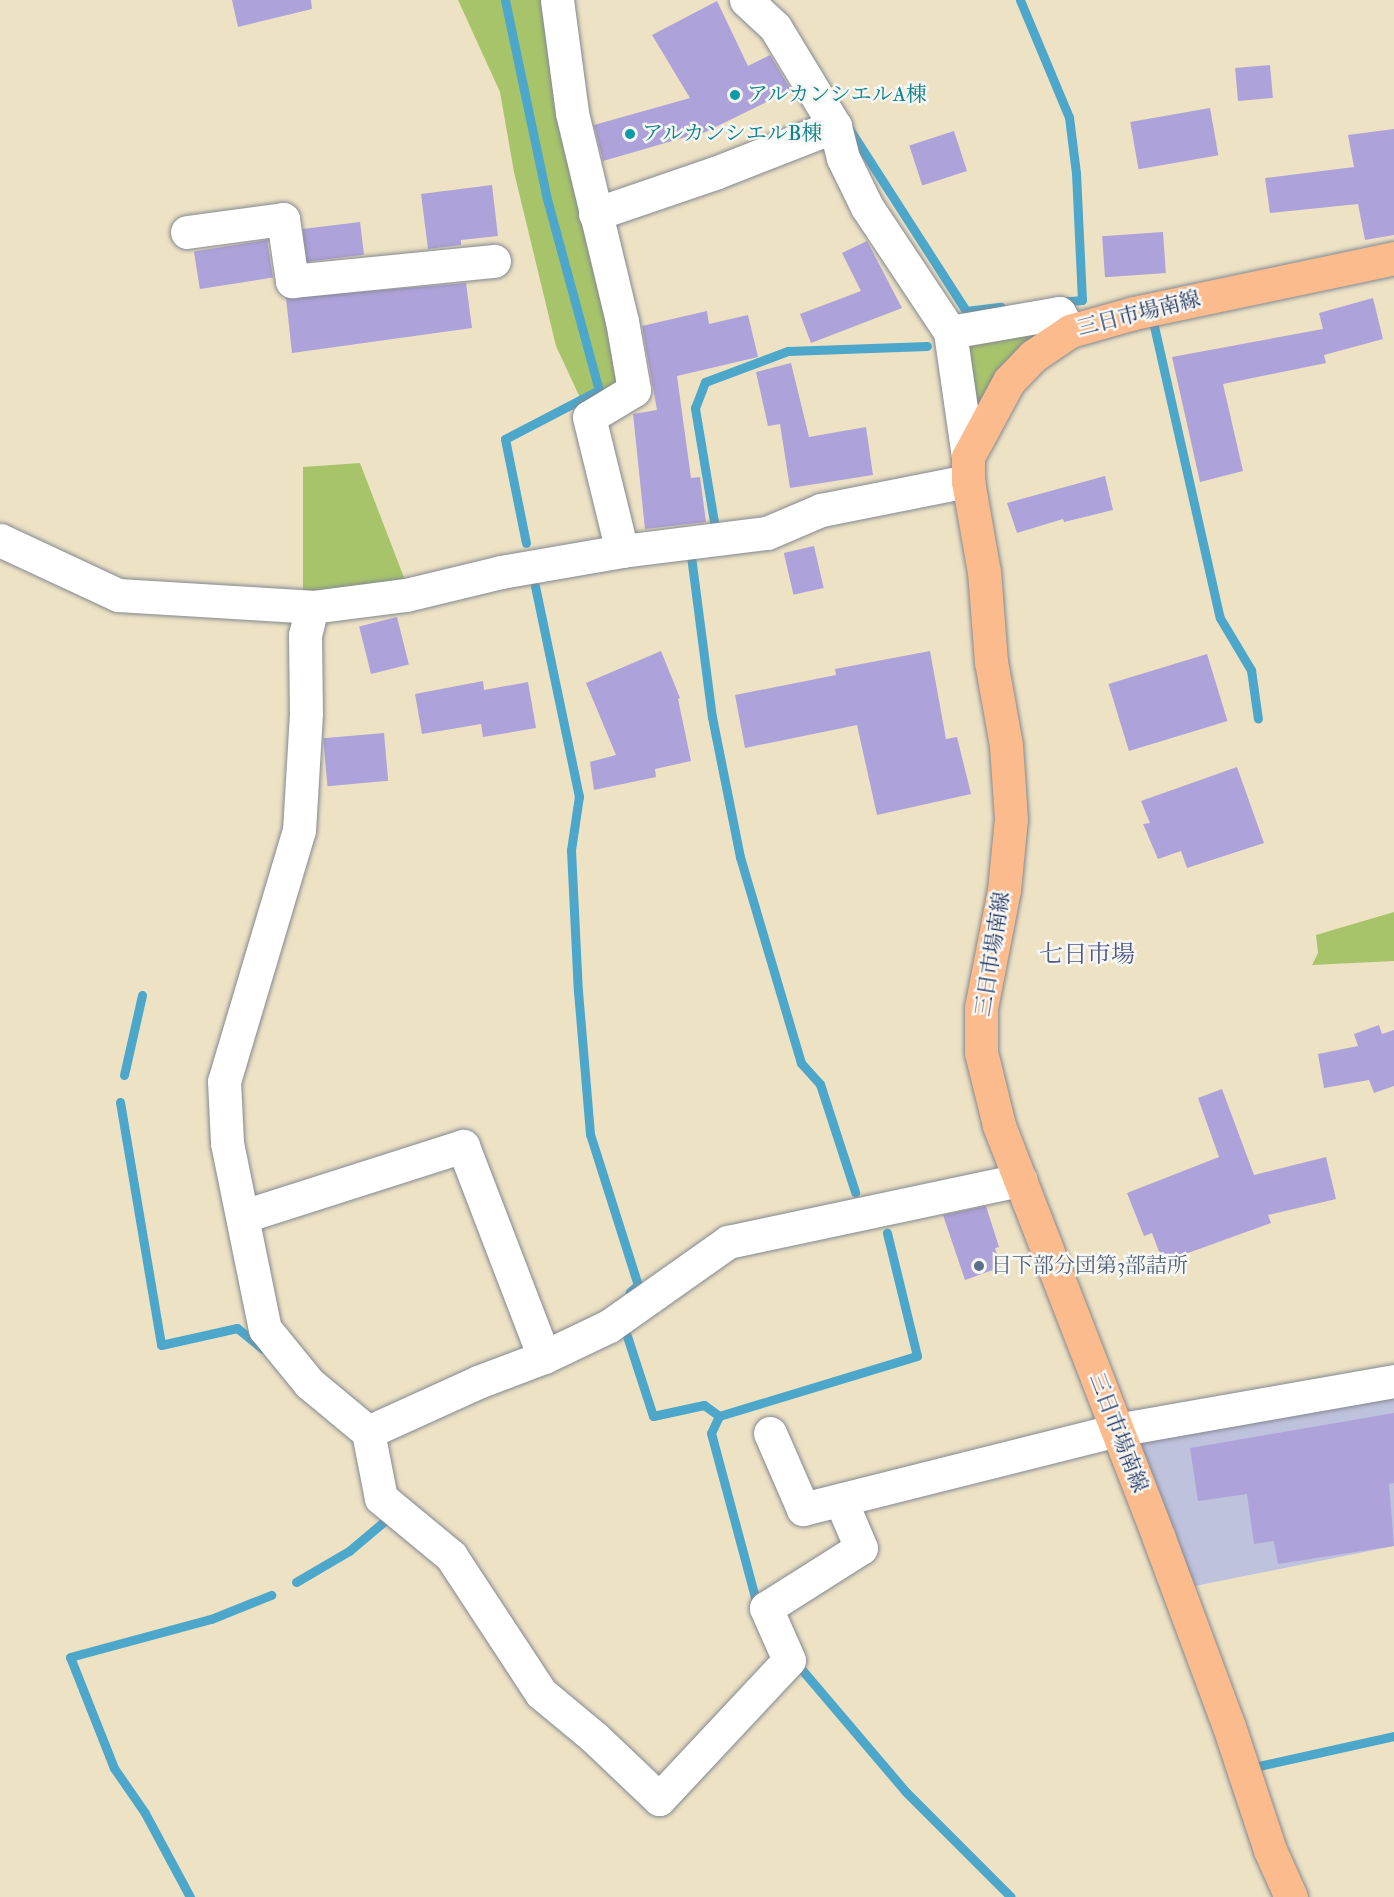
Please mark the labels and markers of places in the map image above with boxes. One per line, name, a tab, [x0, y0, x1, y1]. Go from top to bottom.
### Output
place label: アルカンシエルA棟	[747, 82, 928, 108]
marker: アルカンシエルA棟	[728, 88, 742, 102]
place label: アルカンシエルB棟	[642, 121, 824, 147]
marker: アルカンシエルB棟	[623, 127, 637, 141]
place label: 日下部分団第3部詰所	[991, 1253, 1188, 1279]
marker: 日下部分団第3部詰所	[972, 1259, 986, 1273]

